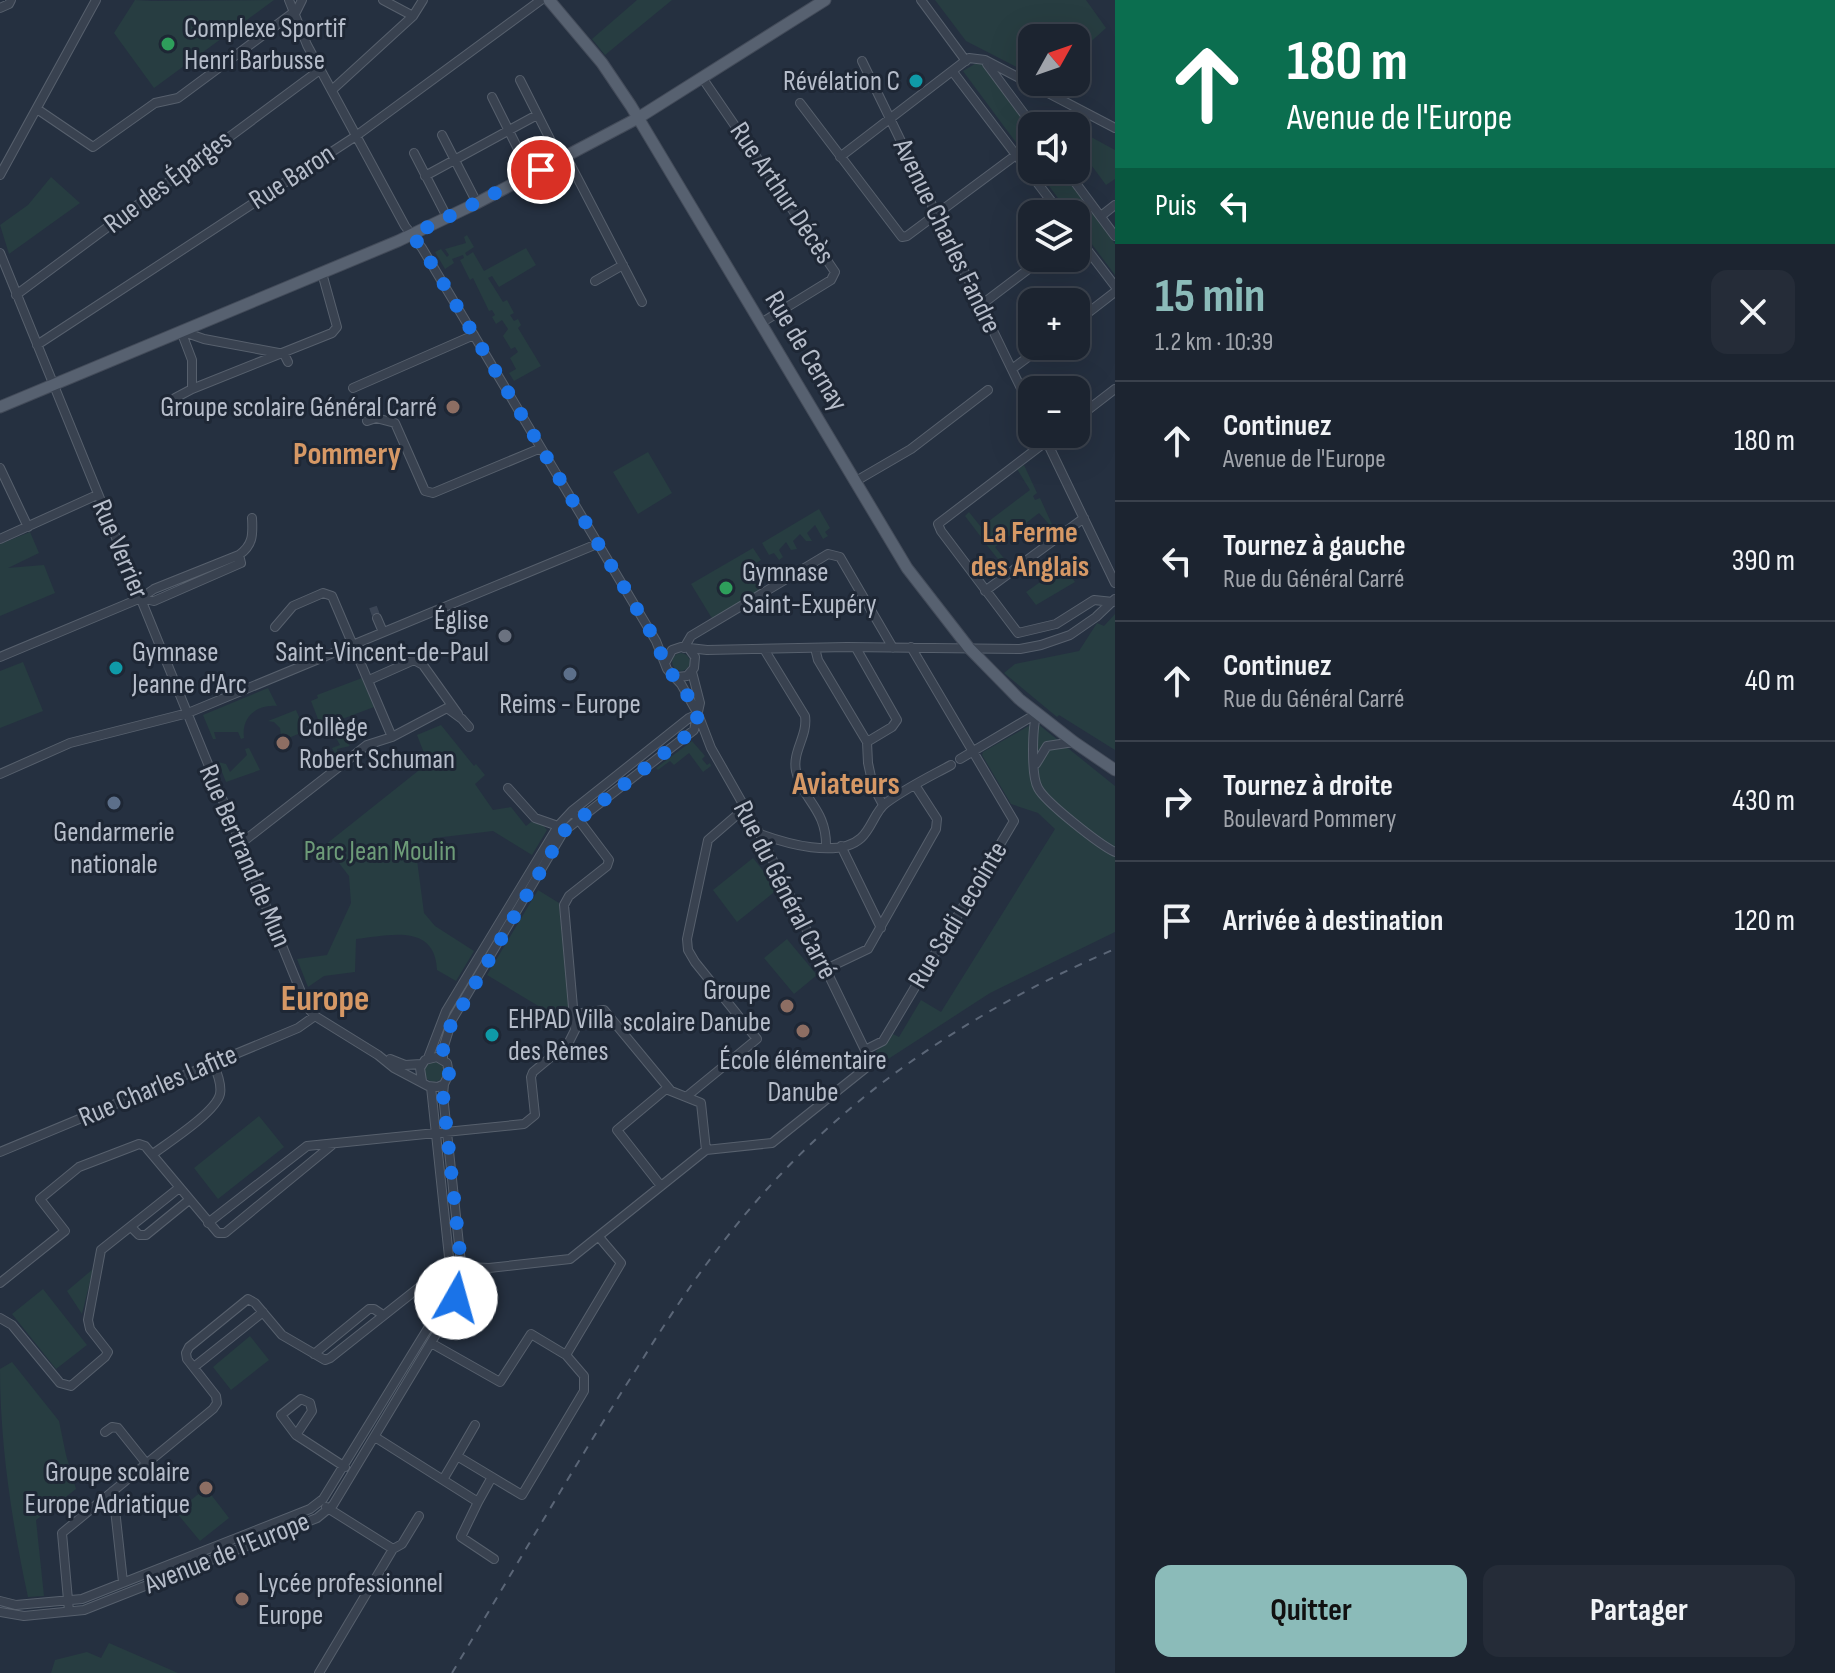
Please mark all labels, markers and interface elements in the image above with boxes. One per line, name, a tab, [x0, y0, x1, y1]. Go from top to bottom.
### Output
place label: Complexe Sportif Henri Barbusse	[184, 12, 347, 77]
north arrow	[1018, 24, 1090, 96]
map controls	[1018, 24, 1090, 448]
text: 180 m	[1287, 29, 1408, 96]
icon: ahead	[1155, 32, 1259, 136]
marker: Complexe Sportif Henri Barbusse	[159, 35, 177, 53]
place label: Révélation C	[783, 65, 900, 98]
marker: Révélation C	[907, 72, 925, 90]
text: Avenue de l'Europe	[1287, 97, 1512, 140]
button: sound	[1018, 112, 1090, 184]
street label: Rue Arthur Décès	[723, 116, 841, 270]
street label: Rue des Éparges	[98, 123, 238, 241]
street label: Avenue Charles Fandre	[885, 133, 1008, 338]
pin	[507, 136, 575, 204]
street label: Rue Baron	[243, 137, 341, 217]
icon: arrive	[519, 148, 563, 192]
icon: left	[1213, 184, 1257, 228]
text: Puis	[1155, 188, 1197, 224]
button: layers	[1018, 200, 1090, 272]
text: 15 min	[1155, 268, 1265, 325]
button: close	[1711, 270, 1795, 354]
street label: Rue de Cernay	[757, 285, 855, 417]
button: +	[1018, 288, 1090, 360]
text: 1.2 km · 10:39	[1155, 327, 1273, 358]
button: −	[1018, 376, 1090, 448]
place label: Groupe scolaire Général Carré	[160, 391, 437, 424]
marker: Groupe scolaire Général Carré	[444, 398, 462, 416]
text: Continuez	[1223, 408, 1332, 444]
icon: ahead	[1155, 419, 1199, 463]
text: 180 m	[1734, 423, 1795, 459]
district label: Pommery	[293, 435, 401, 474]
text: Avenue de l'Europe	[1223, 444, 1386, 475]
street label: Rue Verrier	[85, 495, 155, 603]
district label: La Ferme des Anglais	[971, 515, 1089, 585]
text: Tournez à gauche	[1223, 528, 1406, 564]
icon: left	[1155, 539, 1199, 583]
text: 390 m	[1732, 543, 1795, 579]
place label: Gymnase Saint-Exupéry	[742, 556, 877, 621]
text: Rue du Général Carré	[1223, 564, 1405, 595]
marker: Gymnase Saint-Exupéry	[717, 579, 735, 597]
place label: Église Saint-Vincent-de-Paul	[275, 604, 489, 669]
marker: Église Saint-Vincent-de-Paul	[496, 627, 514, 645]
place label: Gymnase Jeanne d'Arc	[131, 636, 247, 701]
text: Continuez	[1223, 648, 1332, 684]
marker: Gymnase Jeanne d'Arc	[107, 659, 125, 677]
icon: ahead	[1155, 659, 1199, 703]
text: 40 m	[1745, 663, 1795, 699]
marker: Reims - Europe	[561, 665, 579, 683]
text: Rue du Général Carré	[1223, 684, 1405, 715]
place label: Reims - Europe	[499, 688, 641, 721]
place label: Collège Robert Schuman	[299, 711, 455, 776]
marker: Collège Robert Schuman	[274, 734, 292, 752]
street label: Rue Bertrand de Mun	[192, 760, 298, 952]
district label: Aviateurs	[791, 765, 900, 804]
text: Tournez à droite	[1223, 768, 1393, 804]
icon: right	[1155, 779, 1199, 823]
text: 430 m	[1732, 783, 1795, 819]
marker: Gendarmerie nationale	[105, 794, 123, 812]
street label: Rue du Général Carré	[726, 795, 844, 985]
text: Boulevard Pommery	[1223, 804, 1396, 835]
place label: Gendarmerie nationale	[53, 816, 175, 881]
park label: Parc Jean Moulin	[304, 835, 456, 868]
street label: Rue Sadi Lecointe	[901, 836, 1015, 994]
icon: arrive	[1155, 899, 1199, 943]
text: Arrivée à destination	[1223, 903, 1443, 939]
text: 120 m	[1734, 903, 1795, 939]
place label: Groupe scolaire Danube	[623, 974, 771, 1039]
district label: Europe	[281, 978, 369, 1021]
marker: Groupe scolaire Danube	[778, 997, 796, 1015]
place label: EHPAD Villa des Rèmes	[508, 1003, 614, 1068]
marker: École élémentaire Danube	[794, 1022, 812, 1040]
marker: EHPAD Villa des Rèmes	[483, 1026, 501, 1044]
street label: Rue Charles Lafite	[74, 1038, 242, 1134]
place label: École élémentaire Danube	[719, 1044, 887, 1109]
position arrow	[414, 1256, 498, 1340]
place label: Groupe scolaire Europe Adriatique	[25, 1456, 190, 1521]
marker: Groupe scolaire Europe Adriatique	[197, 1479, 215, 1497]
street label: Avenue de l'Europe	[139, 1505, 314, 1601]
button: Quitter	[1155, 1565, 1467, 1657]
button: Partager	[1483, 1565, 1795, 1657]
place label: Lycée professionnel Europe	[258, 1567, 443, 1632]
marker: Lycée professionnel Europe	[233, 1590, 251, 1608]

